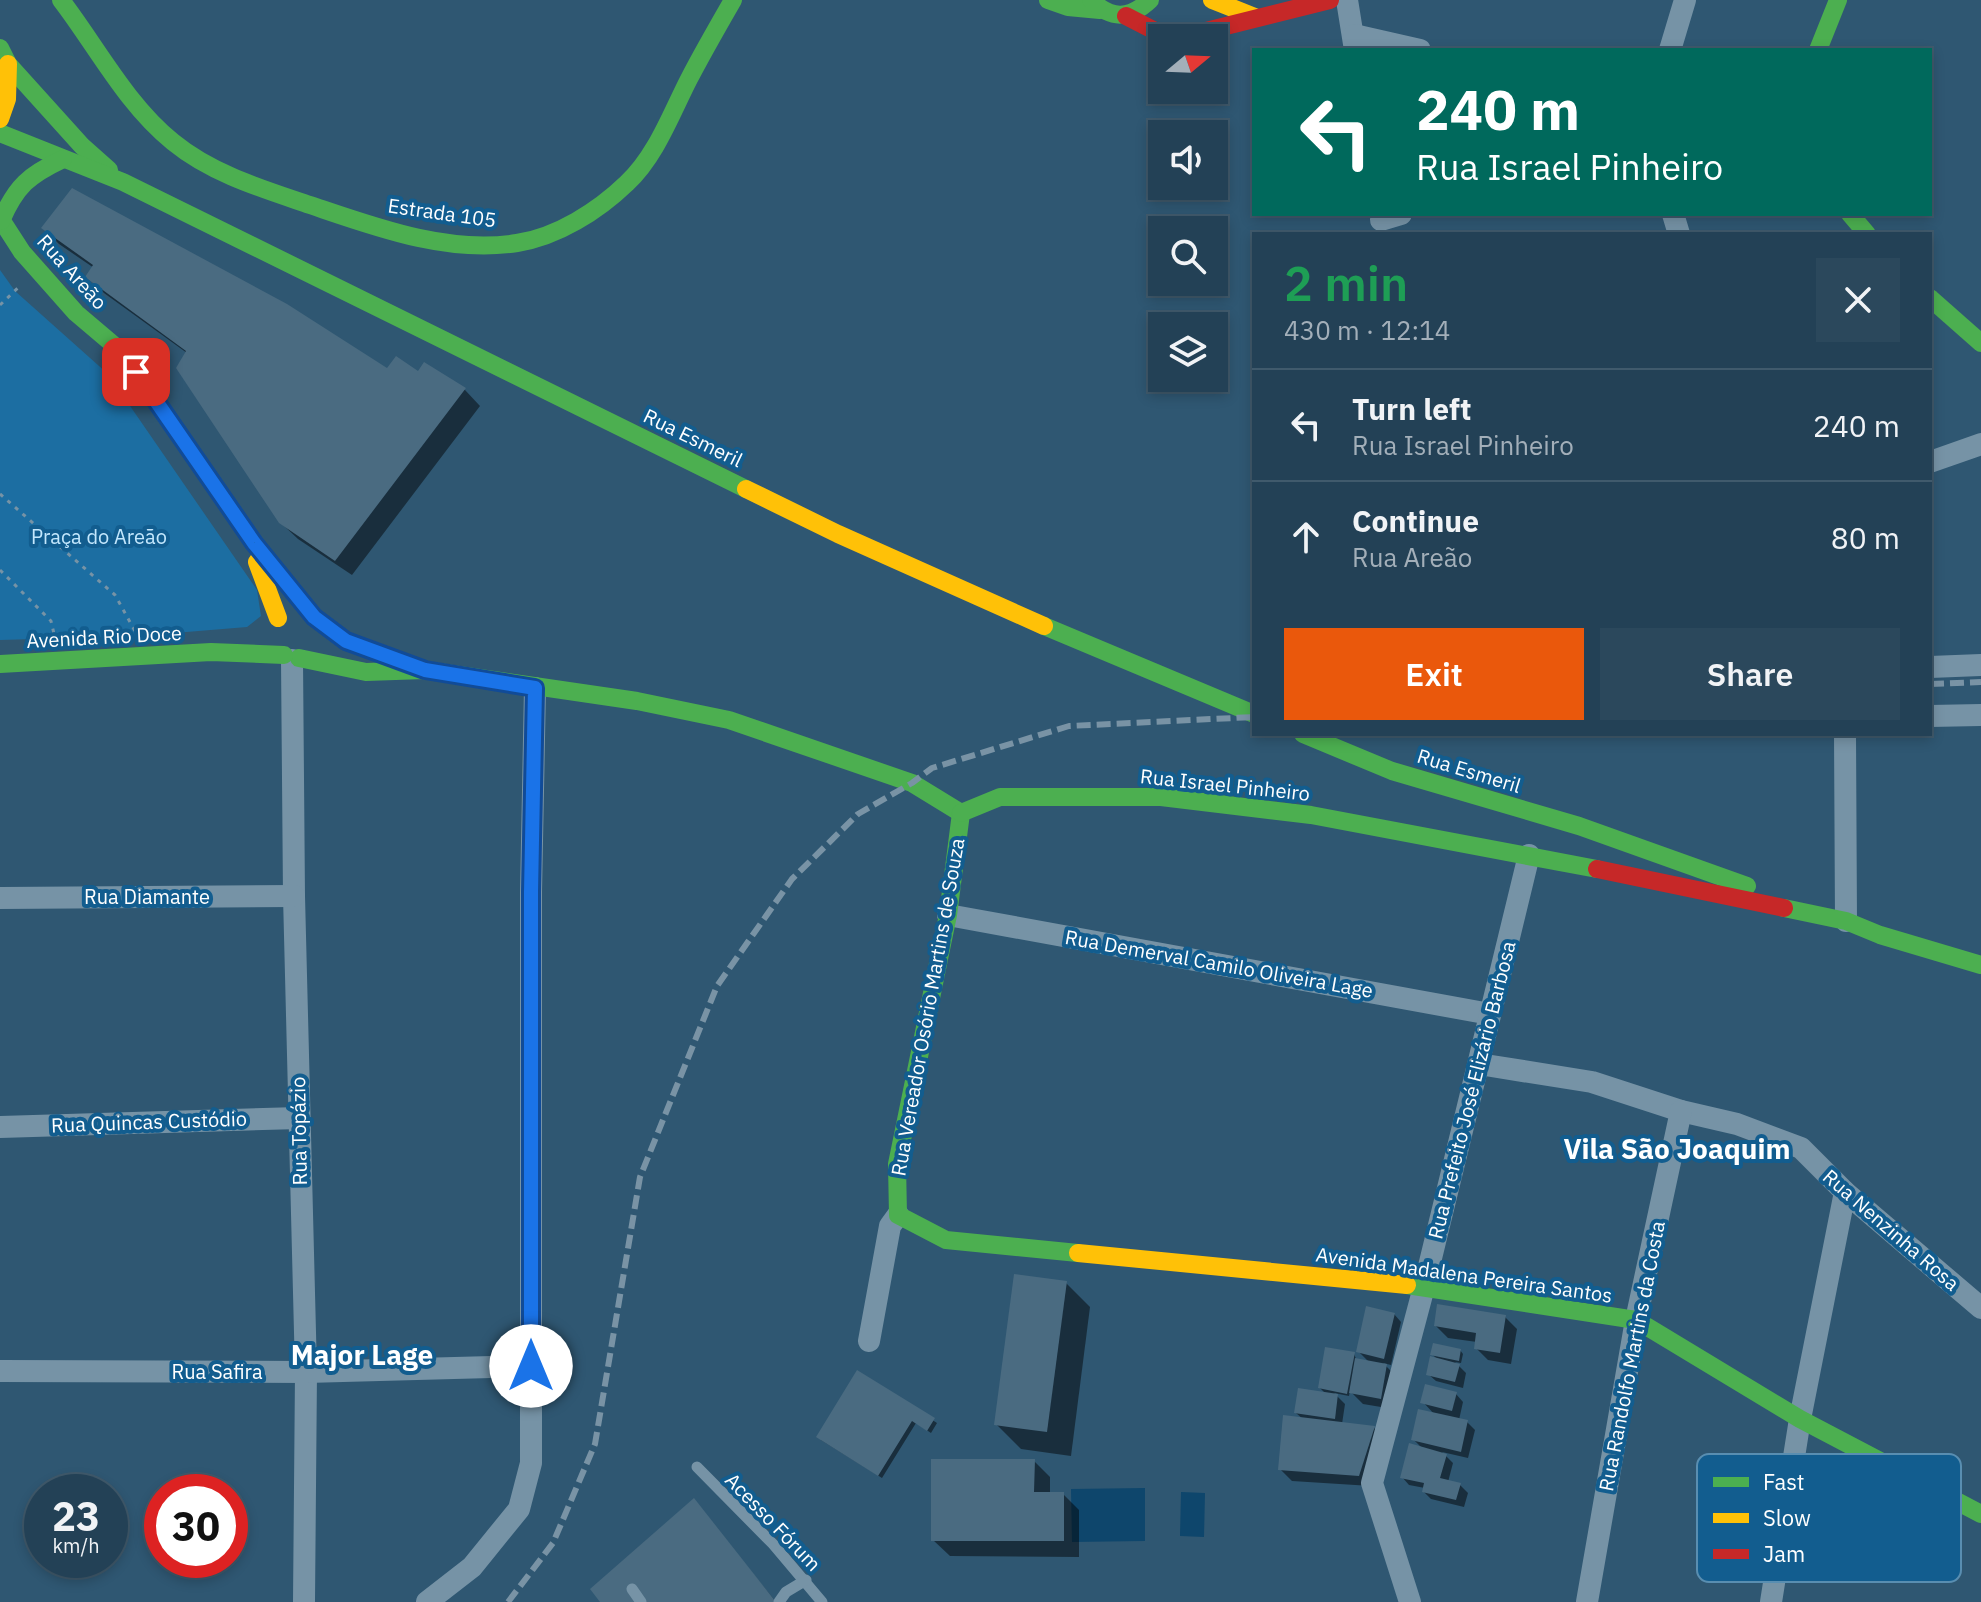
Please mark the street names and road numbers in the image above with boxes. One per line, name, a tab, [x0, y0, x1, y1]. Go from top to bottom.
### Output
street label: Estrada 105	[386, 192, 498, 233]
street label: Rua Areão	[31, 228, 113, 315]
street label: Rua Esmeril	[639, 402, 747, 473]
street label: Avenida Rio Doce	[26, 619, 182, 654]
street label: Rua Esmeril	[1414, 742, 1524, 799]
street label: Rua Israel Pinheiro	[1139, 762, 1311, 807]
street label: Rua Vereador Osório Martins de Souza	[884, 835, 971, 1178]
street label: Rua Diamante	[84, 883, 210, 910]
street label: Rua Demerval Camilo Oliveira Lage	[1063, 923, 1375, 1004]
street label: Rua Prefeito José Elizário Barbosa	[1421, 938, 1522, 1242]
street label: Rua Topázio	[284, 1076, 313, 1186]
street label: Rua Quincas Custódio	[51, 1105, 247, 1138]
street label: Rua Nenzinha Rosa	[1817, 1163, 1966, 1297]
street label: Rua Randolfo Martins da Costa	[1592, 1218, 1671, 1493]
street label: Avenida Madalena Pereira Santos	[1314, 1240, 1614, 1309]
street label: Rua Safira	[171, 1358, 263, 1385]
street label: Acesso Fórum	[720, 1467, 827, 1577]

